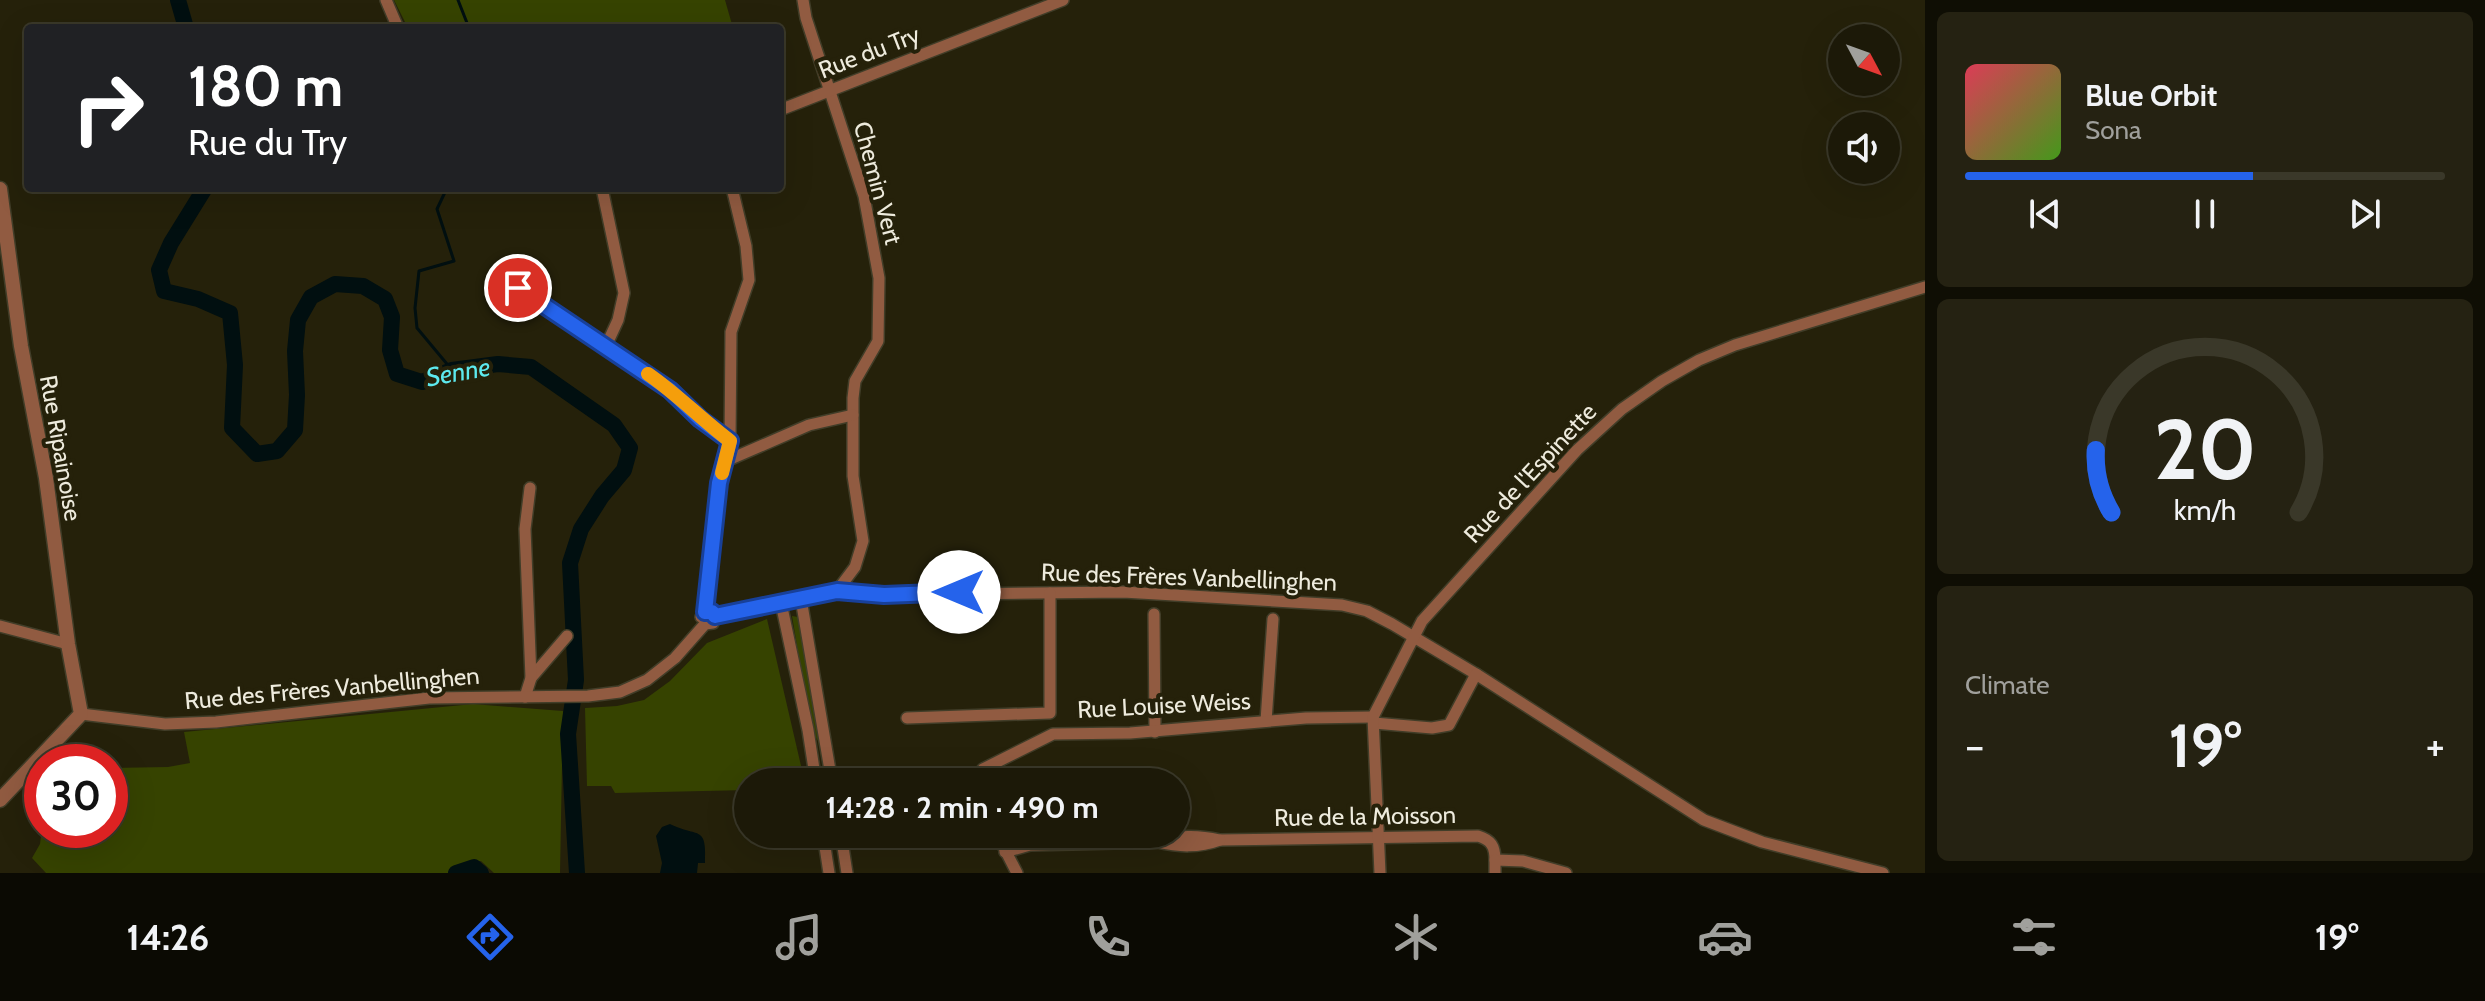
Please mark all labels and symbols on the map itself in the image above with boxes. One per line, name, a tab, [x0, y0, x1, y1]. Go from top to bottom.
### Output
street label: Rue du Try	[814, 19, 924, 85]
north arrow	[1828, 24, 1900, 96]
street label: Chemin Vert	[848, 118, 908, 248]
pin	[484, 254, 552, 322]
water label: Senne	[423, 351, 493, 393]
street label: Rue Ripainoise	[34, 373, 88, 523]
street label: Rue de l'Espinette	[1458, 397, 1602, 549]
position arrow	[917, 550, 1001, 634]
street label: Rue des Frères Vanbellinghen	[1041, 557, 1337, 597]
street label: Rue des Frères Vanbellinghen	[183, 661, 481, 715]
street label: Rue Louise Weiss	[1076, 686, 1252, 724]
speed limit sign: 30	[24, 744, 128, 848]
street label: Rue de la Moisson	[1274, 800, 1456, 832]

